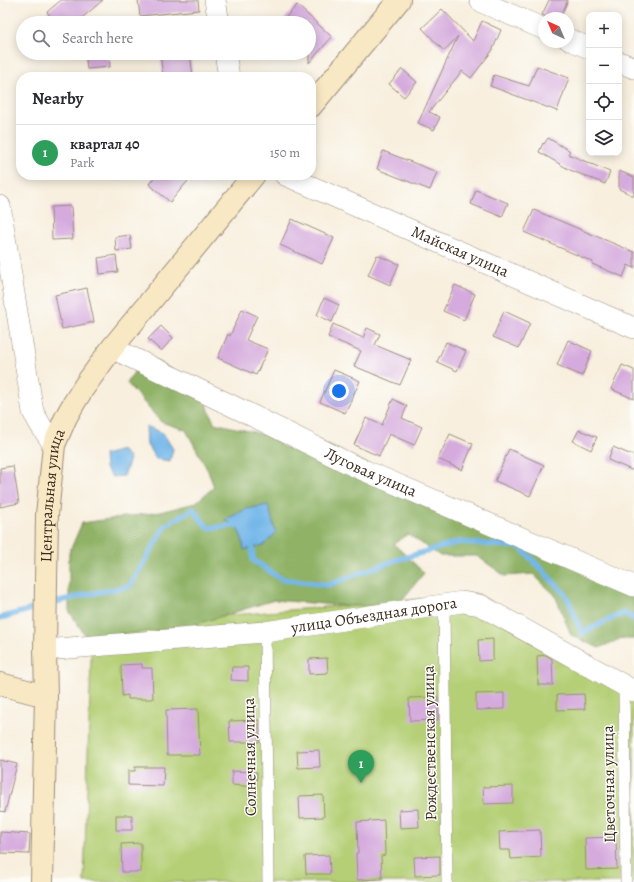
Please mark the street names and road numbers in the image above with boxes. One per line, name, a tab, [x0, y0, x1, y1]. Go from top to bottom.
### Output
street label: Майская улица	[408, 221, 513, 283]
street label: Центральная улица	[35, 425, 71, 562]
street label: Луговая улица	[321, 442, 421, 503]
street label: улица Объездная дорога	[289, 592, 459, 639]
street label: Рождественская улица	[418, 665, 442, 821]
street label: Солнечная улица	[238, 697, 262, 816]
street label: Цветочная улица	[597, 724, 621, 843]

